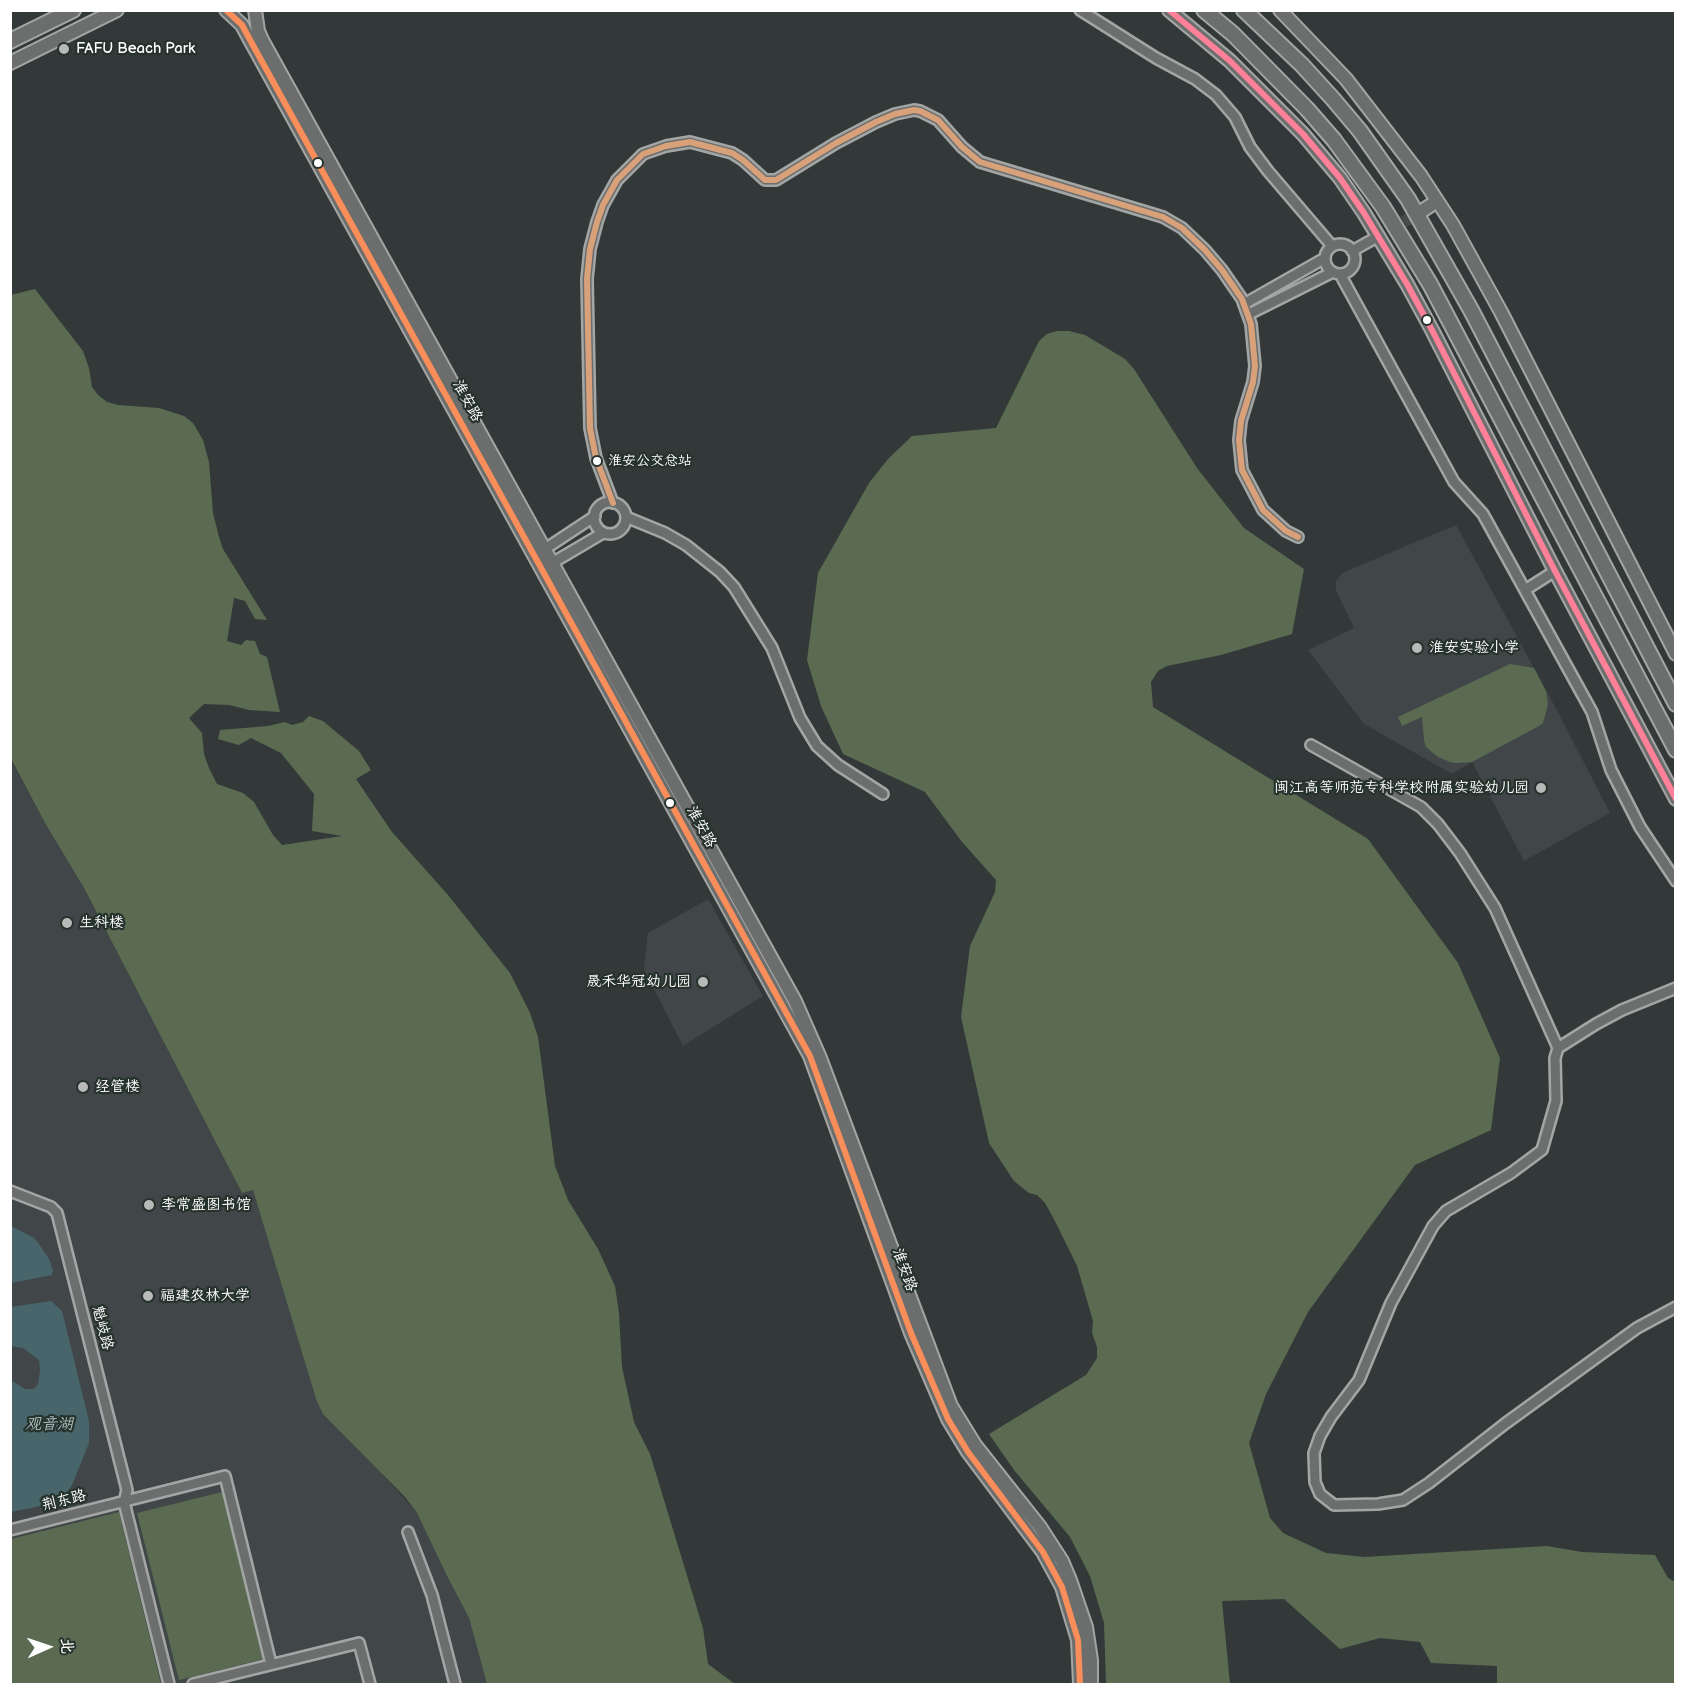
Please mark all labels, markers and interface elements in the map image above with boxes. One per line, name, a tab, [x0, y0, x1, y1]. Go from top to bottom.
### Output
place label: FAFU Beach Park	[76, 40, 195, 58]
marker: FAFU Beach Park	[57, 42, 71, 56]
unlabelled marker	[312, 157, 324, 169]
unlabelled marker	[1421, 314, 1433, 326]
street label: 淮安路	[448, 377, 486, 425]
place label: 淮安公交总站	[608, 453, 692, 469]
marker: 淮安公交总站	[591, 455, 603, 467]
place label: 淮安实验小学	[1429, 639, 1519, 657]
marker: 淮安实验小学	[1410, 641, 1424, 655]
place label: 闽江高等师范专科学校附属实验幼儿园	[1274, 779, 1529, 797]
marker: 闽江高等师范专科学校附属实验幼儿园	[1534, 781, 1548, 795]
unlabelled marker	[664, 797, 676, 809]
street label: 淮安路	[682, 803, 720, 851]
place label: 生科楼	[79, 914, 124, 932]
marker: 生科楼	[60, 916, 74, 930]
place label: 晟禾华冠幼儿园	[586, 973, 691, 991]
marker: 晟禾华冠幼儿园	[696, 975, 710, 989]
place label: 经管楼	[95, 1078, 140, 1096]
marker: 经管楼	[76, 1080, 90, 1094]
place label: 李常盛图书馆	[161, 1196, 251, 1214]
marker: 李常盛图书馆	[142, 1198, 156, 1212]
street label: 淮安路	[888, 1246, 920, 1294]
place label: 福建农林大学	[160, 1287, 250, 1305]
marker: 福建农林大学	[141, 1289, 155, 1303]
street label: 魁岐路	[88, 1304, 116, 1352]
water label: 观音湖	[25, 1415, 73, 1435]
street label: 荆东路	[40, 1487, 88, 1515]
north arrow	[18, 1617, 78, 1677]
text: 北	[57, 1638, 76, 1655]

